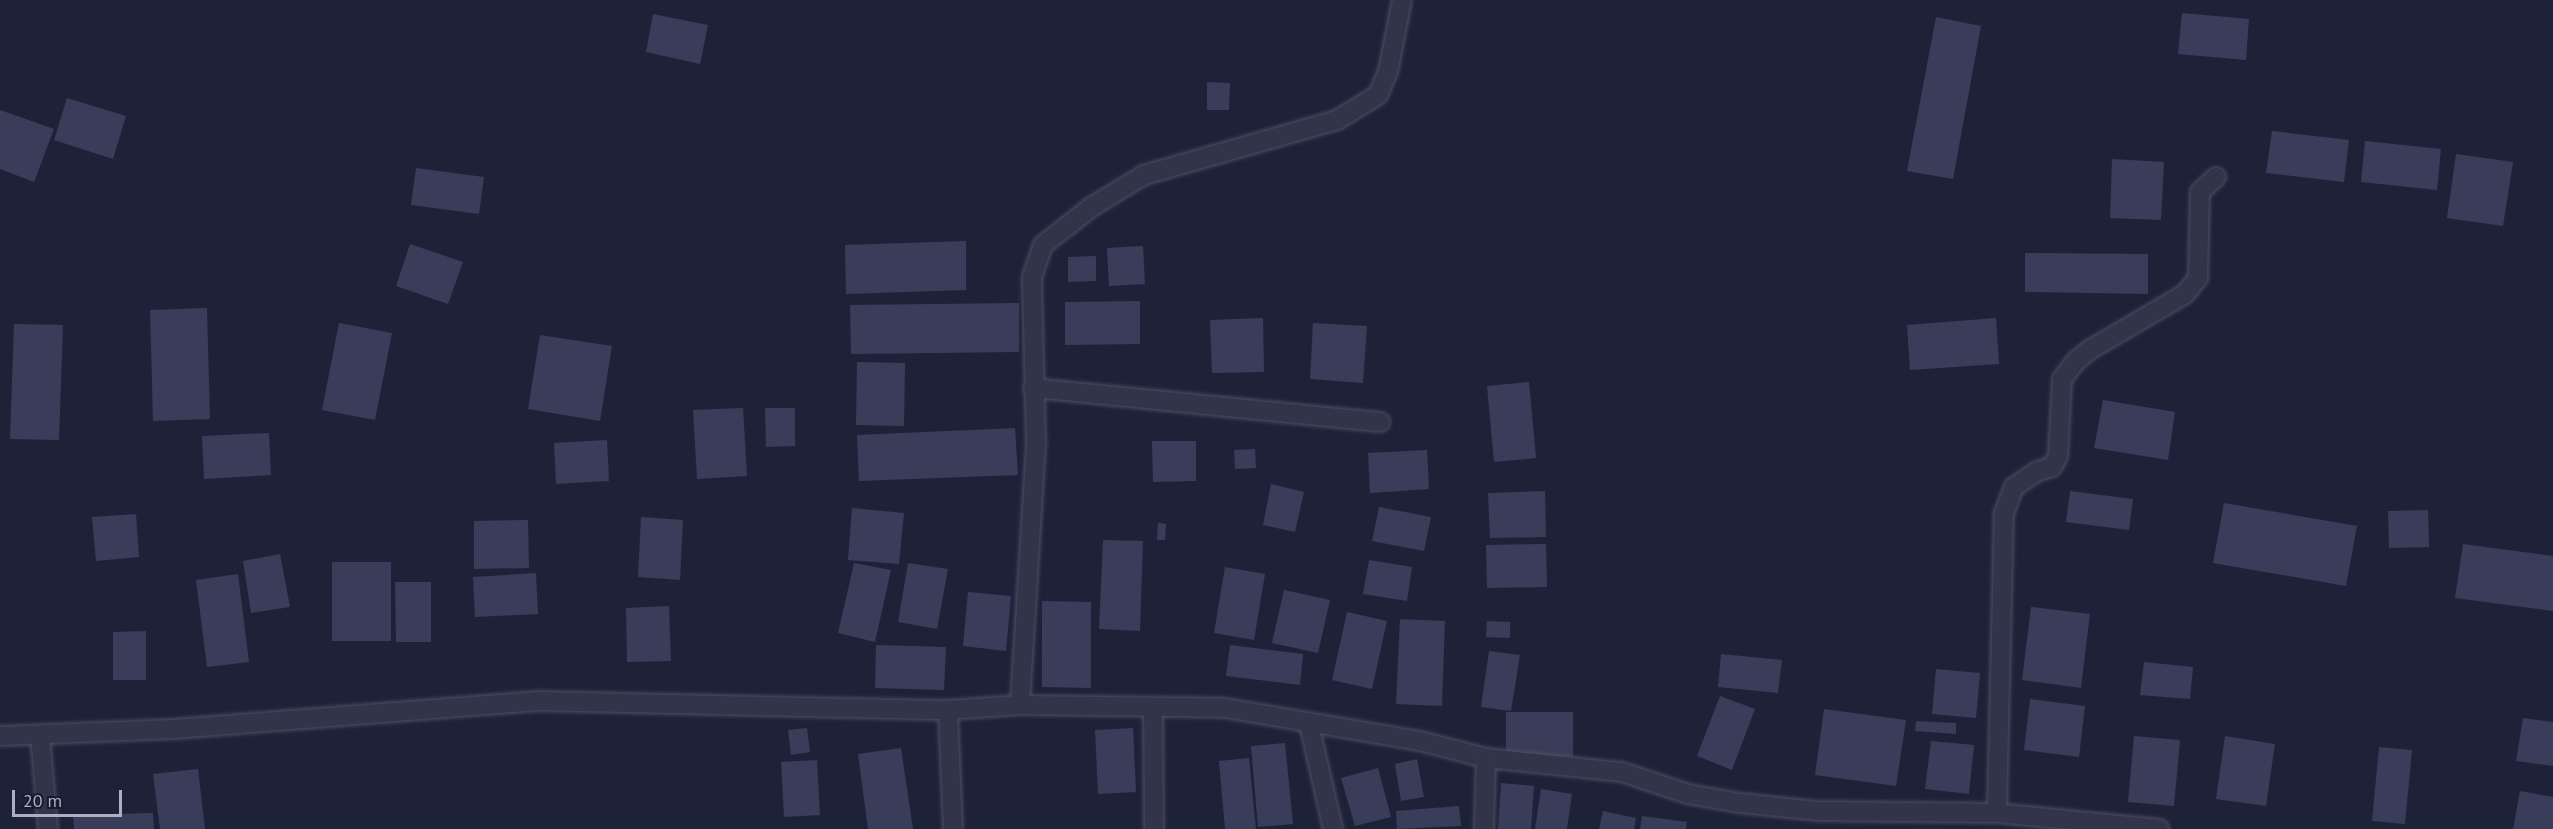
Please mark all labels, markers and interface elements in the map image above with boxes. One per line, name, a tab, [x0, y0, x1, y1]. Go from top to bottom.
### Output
scale bar	[15, 778, 124, 816]
text: 20 m	[23, 789, 62, 812]

